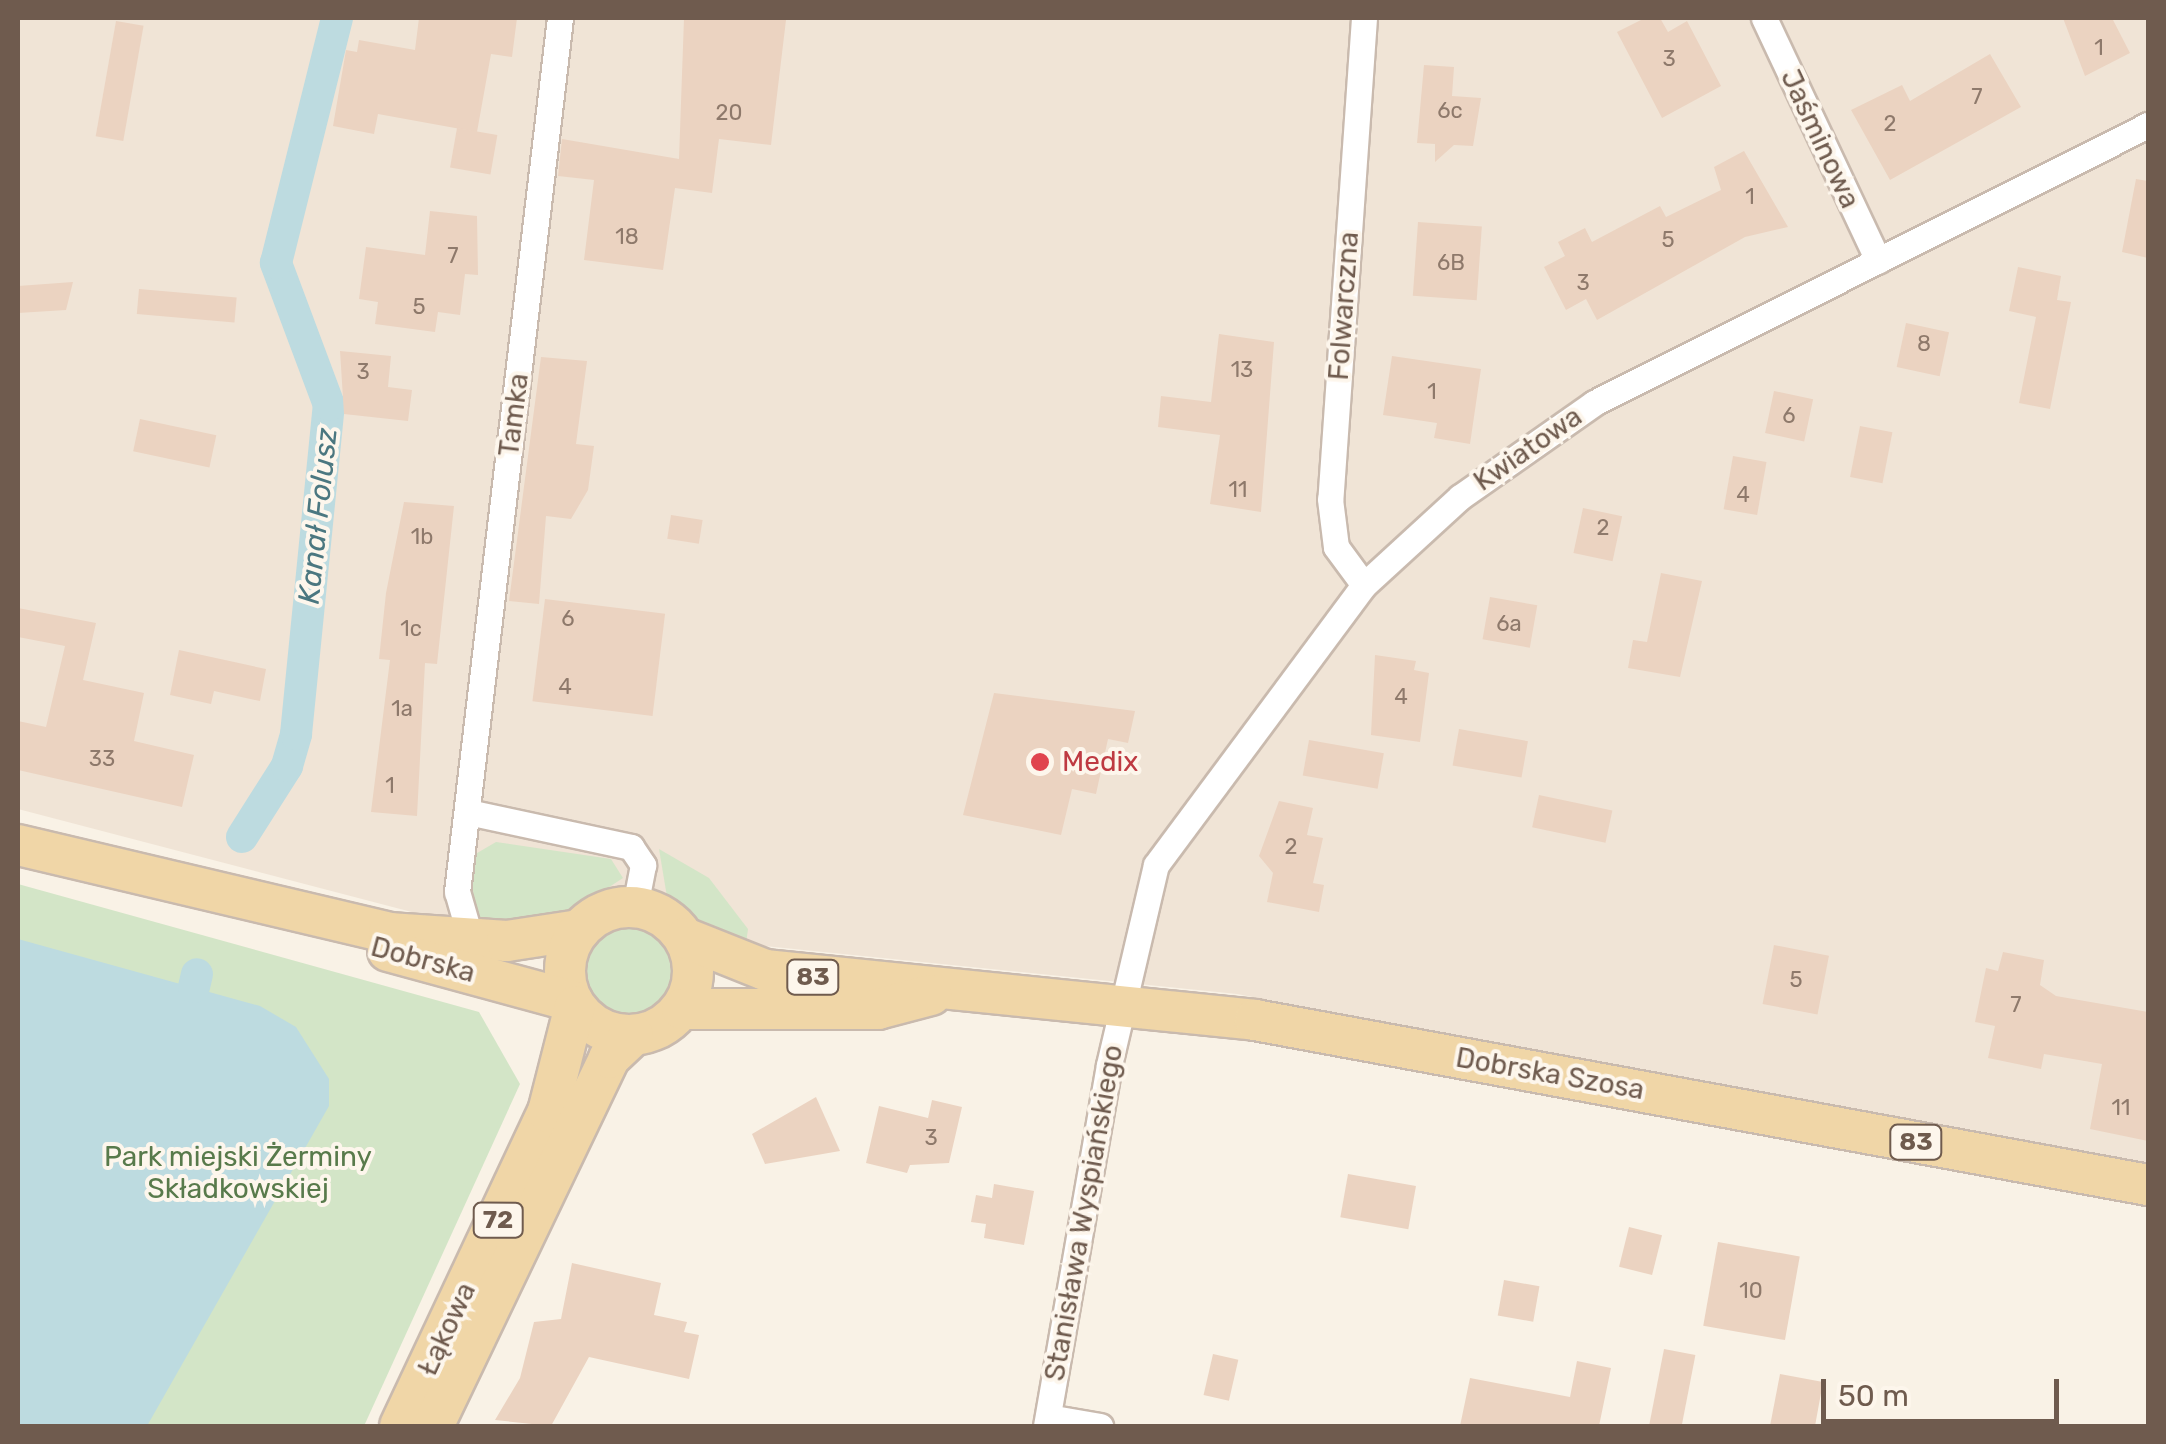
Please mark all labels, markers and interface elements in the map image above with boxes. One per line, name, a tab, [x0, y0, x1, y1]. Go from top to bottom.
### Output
house number: 1	[2094, 35, 2104, 61]
house number: 3	[1662, 46, 1676, 72]
street label: Jaśminowa	[1773, 64, 1867, 214]
house number: 7	[1971, 84, 1983, 110]
house number: 6c	[1437, 98, 1463, 124]
house number: 20	[716, 100, 742, 126]
house number: 2	[1884, 111, 1896, 137]
house number: 1	[1745, 184, 1755, 210]
house number: 18	[615, 224, 639, 250]
house number: 5	[1661, 227, 1675, 253]
street label: Folwarczna	[1322, 231, 1366, 381]
house number: 7	[447, 243, 459, 269]
house number: 6B	[1437, 250, 1465, 276]
house number: 3	[1576, 270, 1590, 296]
house number: 5	[412, 294, 426, 320]
house number: 8	[1917, 331, 1931, 357]
house number: 13	[1231, 357, 1253, 383]
house number: 3	[356, 359, 370, 385]
street label: Tamka	[492, 371, 536, 459]
house number: 1	[1427, 379, 1437, 405]
street label: Kwiatowa	[1467, 400, 1589, 498]
house number: 6	[1782, 403, 1796, 429]
water label: Kanał Folusz	[291, 426, 345, 606]
house number: 11	[1229, 477, 1247, 503]
house number: 4	[1736, 482, 1750, 508]
house number: 2	[1597, 515, 1609, 541]
house number: 1b	[411, 524, 433, 550]
house number: 6	[561, 606, 575, 632]
house number: 6a	[1496, 611, 1522, 637]
house number: 1c	[400, 616, 422, 642]
house number: 4	[558, 674, 572, 700]
house number: 4	[1394, 684, 1408, 710]
house number: 1a	[391, 696, 413, 722]
place label: Medix	[1062, 745, 1138, 779]
house number: 33	[89, 746, 115, 772]
marker: Medix	[1027, 749, 1053, 775]
house number: 1	[385, 773, 395, 799]
house number: 2	[1285, 834, 1297, 860]
street label: Dobrska	[367, 930, 479, 990]
road number: 83	[786, 957, 840, 997]
house number: 5	[1789, 967, 1803, 993]
house number: 7	[2010, 992, 2022, 1018]
street label: Dobrska Szosa	[1453, 1041, 1647, 1107]
street label: Stanisława Wyspiańskiego	[1038, 1042, 1130, 1384]
house number: 11	[2112, 1095, 2130, 1121]
road number: 83	[1888, 1122, 1944, 1162]
house number: 3	[924, 1125, 938, 1151]
park label: Park miejski Żerminy Składkowskiej	[104, 1140, 372, 1206]
road number: 72	[470, 1200, 526, 1240]
street label: Łąkowa	[411, 1277, 483, 1381]
house number: 10	[1739, 1278, 1763, 1304]
scale bar	[1826, 1359, 2064, 1421]
text: 50 m	[1838, 1378, 1909, 1414]

